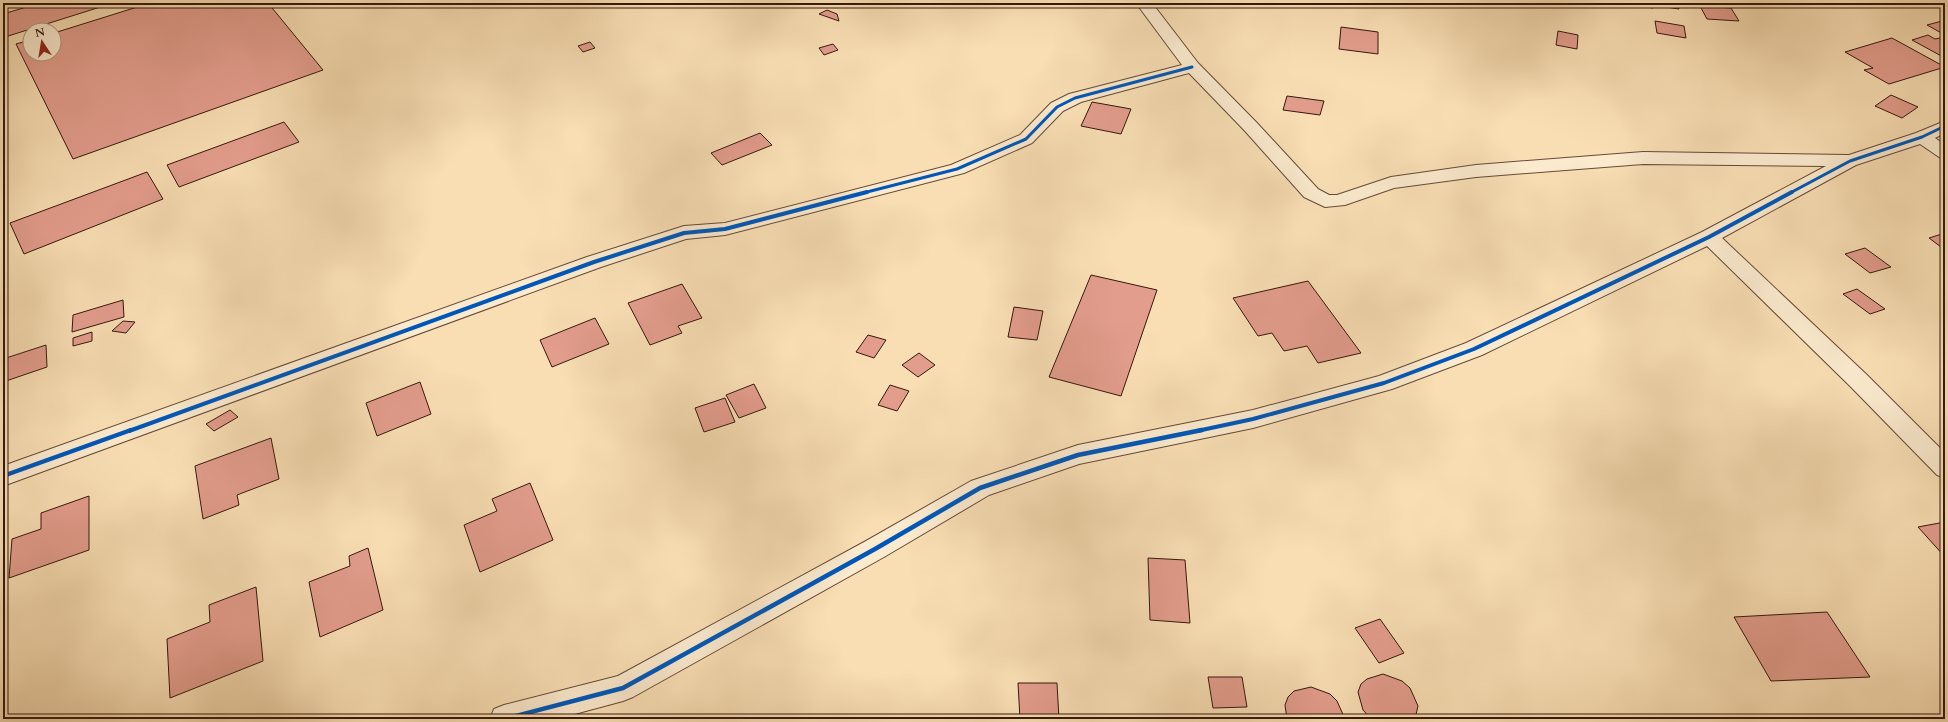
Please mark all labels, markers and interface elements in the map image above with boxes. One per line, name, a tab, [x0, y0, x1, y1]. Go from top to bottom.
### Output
north arrow	[22, 22, 62, 62]
text: N	[34, 24, 47, 41]

